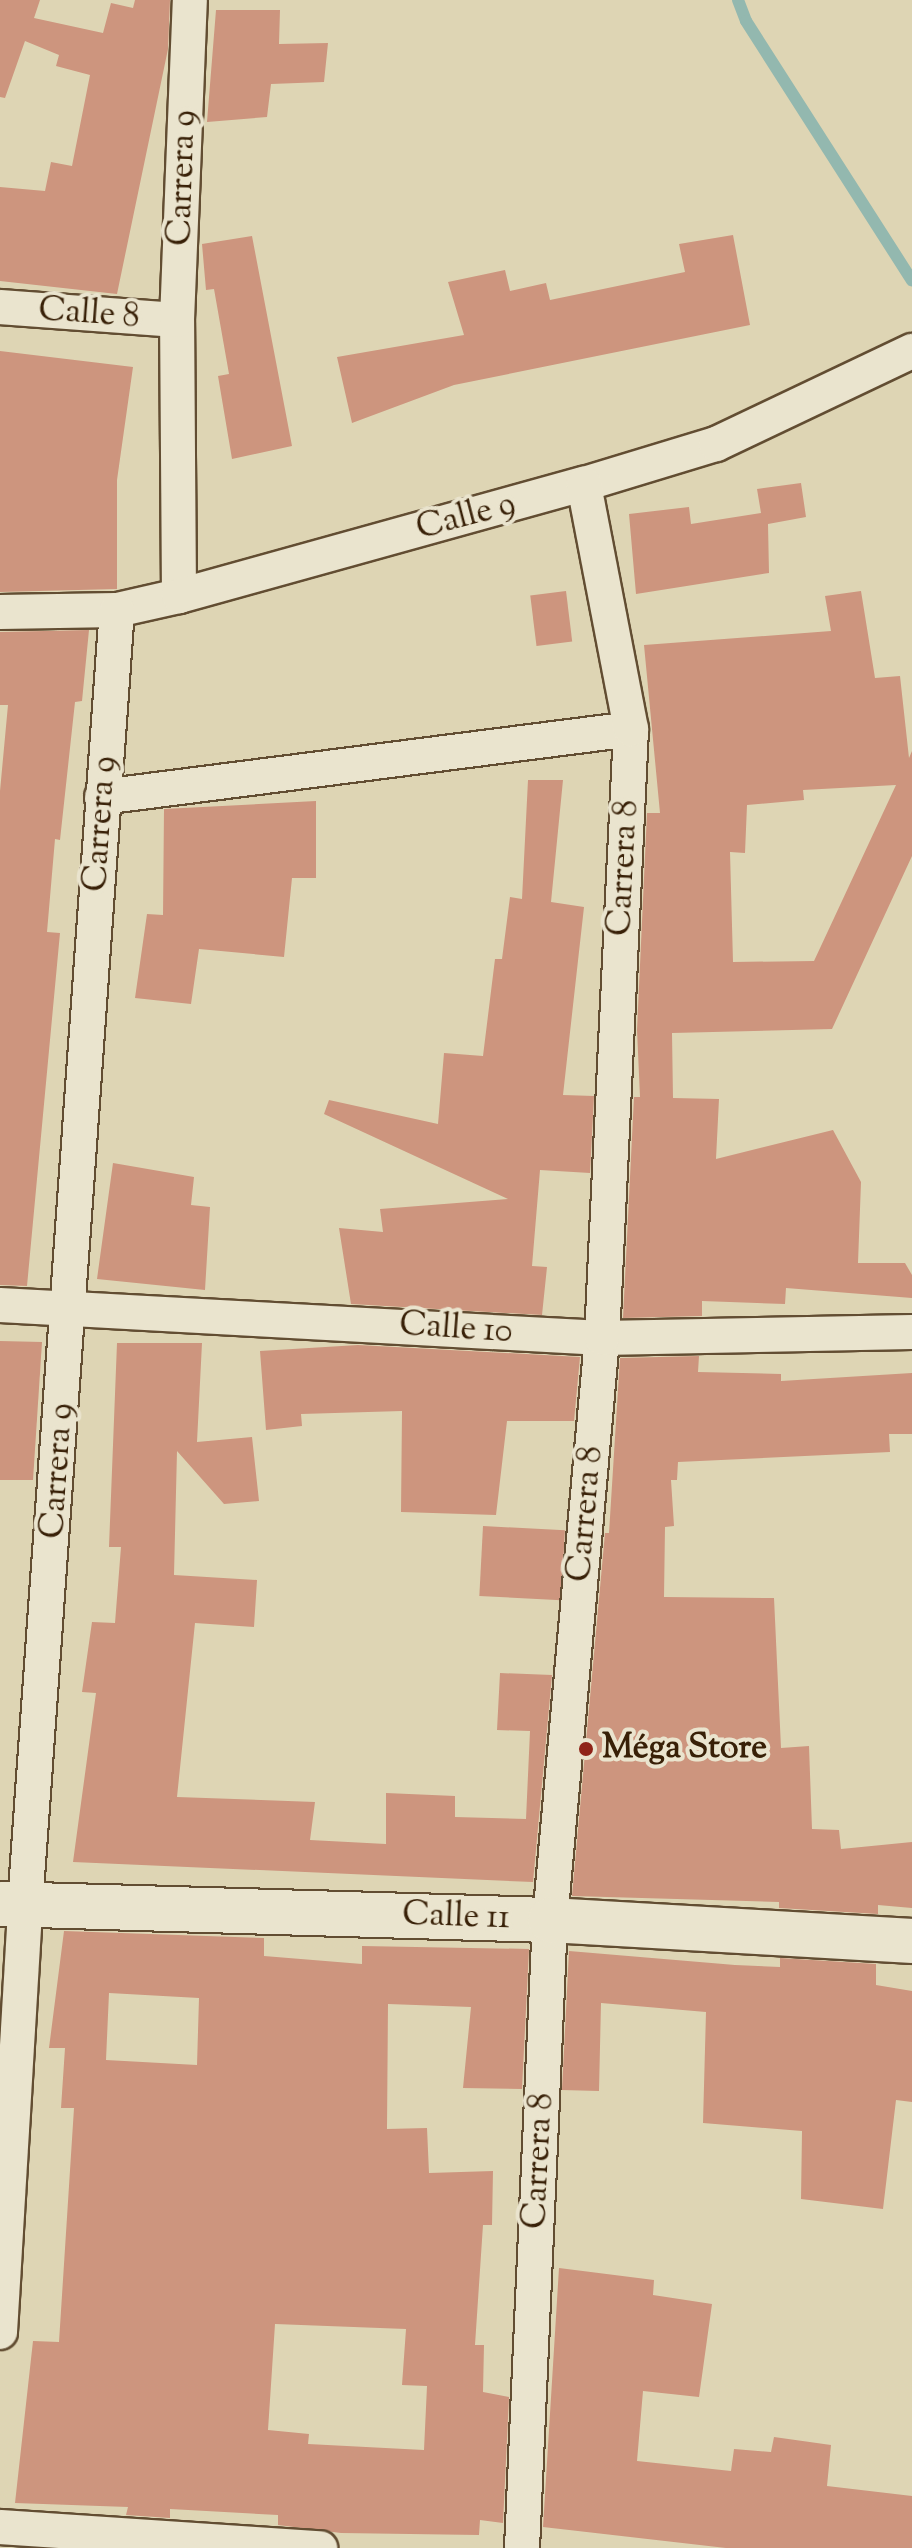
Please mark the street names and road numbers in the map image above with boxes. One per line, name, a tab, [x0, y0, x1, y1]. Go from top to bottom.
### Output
street label: Carrera 9	[160, 109, 206, 247]
street label: Calle 8	[37, 290, 141, 338]
street label: Calle 9	[412, 484, 520, 550]
street label: Carrera 9	[76, 755, 126, 893]
street label: Carrera 8	[600, 799, 648, 937]
street label: Calle 10	[398, 1305, 514, 1353]
street label: Carrera 9	[33, 1402, 83, 1540]
street label: Carrera 8	[560, 1444, 612, 1584]
street label: Calle 11	[402, 1895, 510, 1939]
street label: Carrera 8	[515, 2092, 563, 2230]

